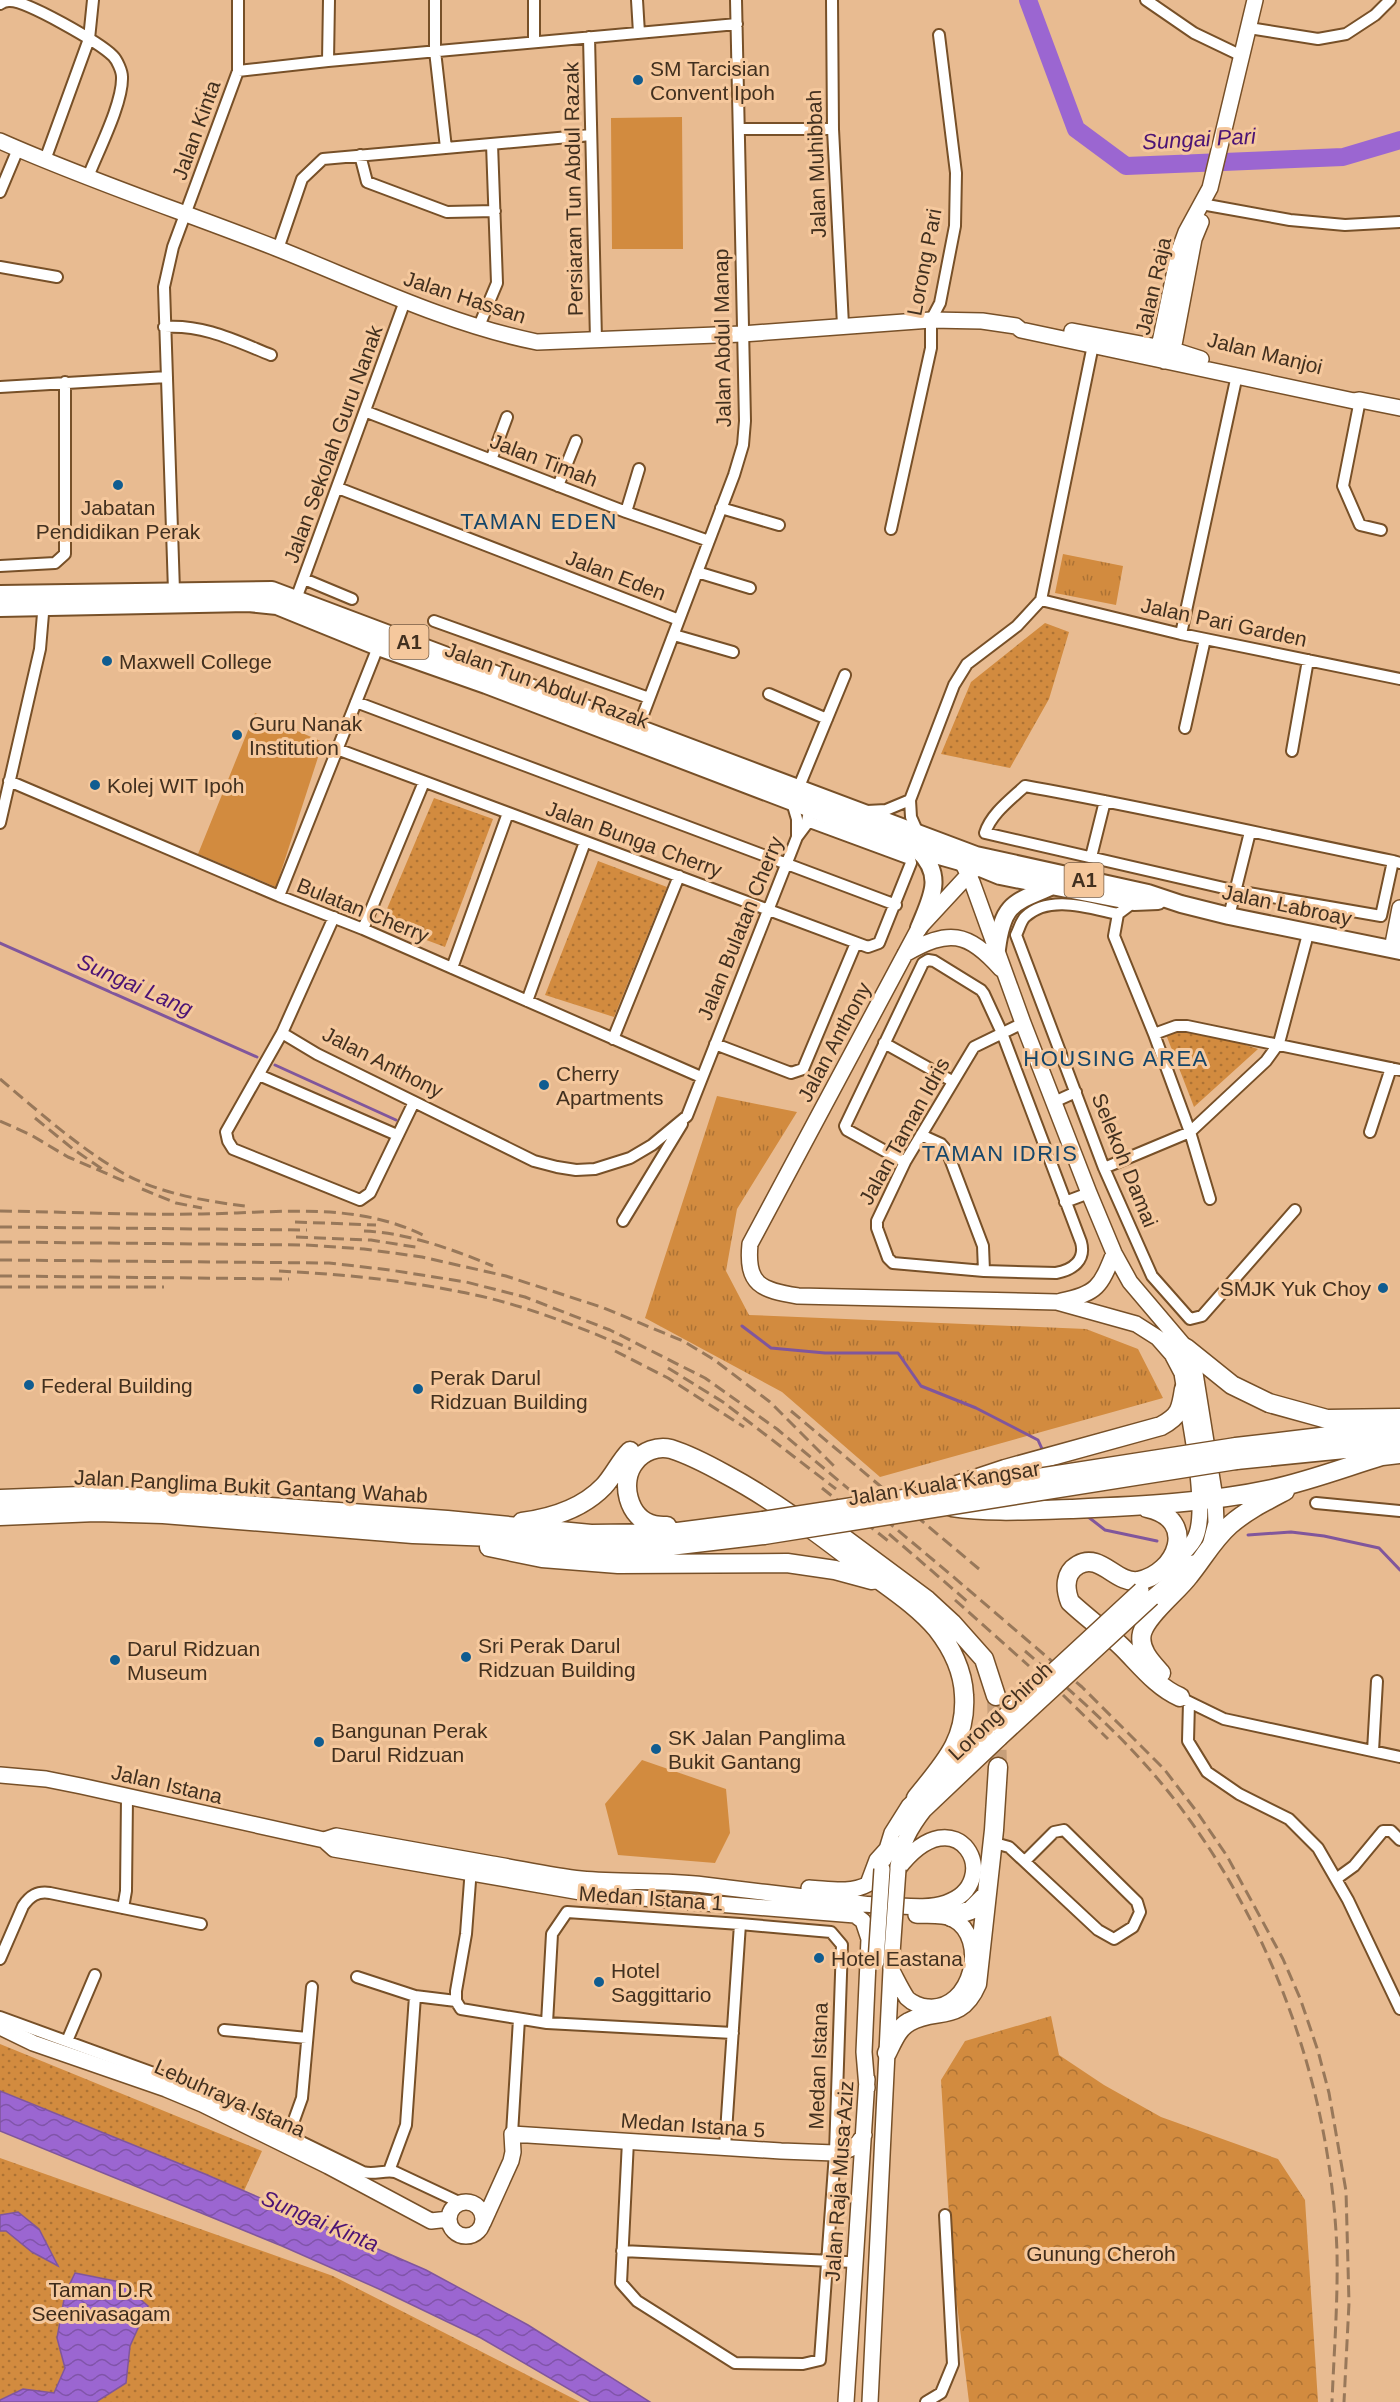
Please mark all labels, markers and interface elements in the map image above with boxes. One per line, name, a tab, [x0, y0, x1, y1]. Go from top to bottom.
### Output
place label: SM Tarcisian Convent Ipoh	[650, 57, 775, 104]
street label: Persiaran Tun Abdul Razak	[559, 61, 587, 316]
marker: SM Tarcisian Convent Ipoh	[631, 73, 645, 87]
street label: Jalan Kinta	[167, 77, 225, 183]
street label: Jalan Muhibbah	[802, 90, 830, 238]
water label: Sungai Pari	[1142, 123, 1258, 154]
street label: Lorong Pari	[902, 207, 946, 317]
street label: Jalan Raja	[1131, 235, 1175, 337]
street label: Jalan Abdul Manap	[709, 248, 735, 428]
street label: Jalan Hassan	[401, 266, 529, 328]
street label: Jalan Sekolah Guru Nanak	[279, 322, 387, 566]
street label: Jalan Manjoi	[1205, 328, 1325, 378]
street label: Jalan Timah	[487, 429, 601, 491]
marker: Jabatan Pendidikan Perak	[111, 478, 125, 492]
place label: Jabatan Pendidikan Perak	[36, 496, 201, 543]
district label: TAMAN EDEN	[460, 509, 618, 534]
street label: Jalan Eden	[563, 545, 669, 605]
street label: Jalan Pari Garden	[1139, 593, 1309, 651]
road number: A1	[390, 625, 428, 659]
street label: Jalan Tun Abdul Razak	[442, 637, 652, 733]
place label: Maxwell College	[119, 650, 272, 673]
marker: Maxwell College	[100, 654, 114, 668]
place label: Guru Nanak Institution	[249, 712, 363, 759]
marker: Guru Nanak Institution	[230, 728, 244, 742]
place label: Kolej WIT Ipoh	[107, 774, 244, 797]
marker: Kolej WIT Ipoh	[88, 778, 102, 792]
street label: Jalan Bunga Cherry	[543, 796, 726, 882]
street label: Jalan Bulatan Cherry	[693, 832, 788, 1023]
road number: A1	[1064, 863, 1104, 897]
street label: Bulatan Cherry	[294, 873, 433, 947]
street label: Jalan Labroay	[1220, 880, 1354, 930]
water label: Sungai Lang	[73, 948, 197, 1022]
street label: Jalan Anthony	[793, 978, 875, 1106]
street label: Jalan Anthony	[319, 1022, 447, 1102]
district label: HOUSING AREA	[1023, 1046, 1209, 1071]
street label: Jalan Taman Idris	[854, 1054, 954, 1208]
place label: Cherry Apartments	[556, 1062, 663, 1109]
marker: Cherry Apartments	[537, 1078, 551, 1092]
street label: Selekoh Damai	[1088, 1090, 1162, 1230]
district label: TAMAN IDRIS	[922, 1141, 1078, 1166]
place label: SMJK Yuk Choy	[1220, 1277, 1371, 1300]
marker: SMJK Yuk Choy	[1376, 1281, 1390, 1295]
place label: Perak Darul Ridzuan Building	[430, 1366, 588, 1413]
place label: Federal Building	[41, 1374, 193, 1397]
marker: Federal Building	[22, 1378, 36, 1392]
marker: Perak Darul Ridzuan Building	[411, 1382, 425, 1396]
street label: Jalan Kuala Kangsar	[846, 1456, 1042, 1510]
street label: Jalan Panglima Bukit Gantang Wahab	[74, 1465, 428, 1507]
place label: Sri Perak Darul Ridzuan Building	[478, 1634, 636, 1681]
place label: Darul Ridzuan Museum	[127, 1637, 260, 1684]
marker: Sri Perak Darul Ridzuan Building	[459, 1650, 473, 1664]
marker: Darul Ridzuan Museum	[108, 1653, 122, 1667]
street label: Lorong Chiroh	[943, 1657, 1057, 1765]
place label: Bangunan Perak Darul Ridzuan	[331, 1719, 488, 1766]
place label: SK Jalan Panglima Bukit Gantang	[668, 1726, 846, 1773]
marker: Bangunan Perak Darul Ridzuan	[312, 1735, 326, 1749]
marker: SK Jalan Panglima Bukit Gantang	[649, 1742, 663, 1756]
street label: Jalan Istana	[109, 1760, 225, 1808]
street label: Medan Istana 1	[578, 1881, 724, 1915]
place label: Hotel Eastana	[831, 1947, 963, 1970]
marker: Hotel Eastana	[812, 1951, 826, 1965]
place label: Hotel Saggittario	[611, 1959, 711, 2006]
marker: Hotel Saggittario	[592, 1975, 606, 1989]
street label: Medan Istana	[804, 2002, 832, 2130]
street label: Lebuhraya Istana	[151, 2054, 309, 2142]
street label: Jalan Raja Musa Aziz	[821, 2080, 857, 2282]
street label: Medan Istana 5	[620, 2108, 766, 2142]
water label: Sungai Kinta	[258, 2185, 382, 2257]
park label: Gunung Cheroh	[1026, 2242, 1176, 2265]
park label: Taman D.R Seenivasagam	[32, 2278, 170, 2325]

